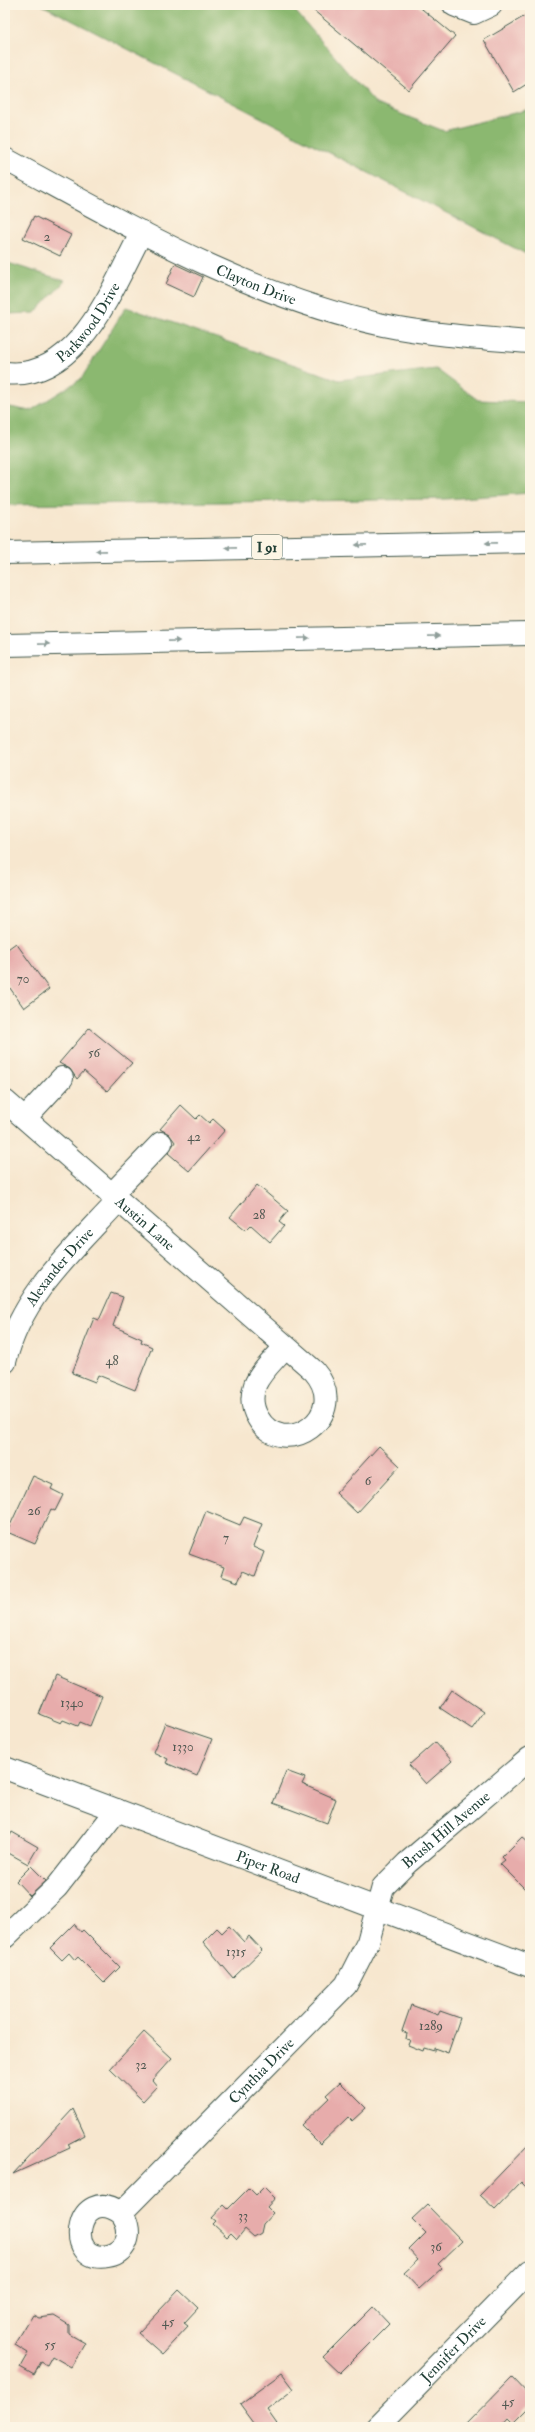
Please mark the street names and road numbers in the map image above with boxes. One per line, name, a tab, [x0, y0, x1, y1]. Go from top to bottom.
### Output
street label: Clayton Drive	[213, 260, 299, 310]
street label: Parkwood Drive	[53, 279, 124, 367]
road number: I 91	[252, 535, 282, 559]
street label: Austin Lane	[110, 1192, 179, 1255]
street label: Alexander Drive	[21, 1224, 98, 1311]
street label: Brush Hill Avenue	[398, 1787, 494, 1873]
street label: Piper Road	[233, 1847, 303, 1888]
street label: Cynthia Drive	[225, 2034, 298, 2108]
street label: Jennifer Drive	[416, 2312, 490, 2388]

